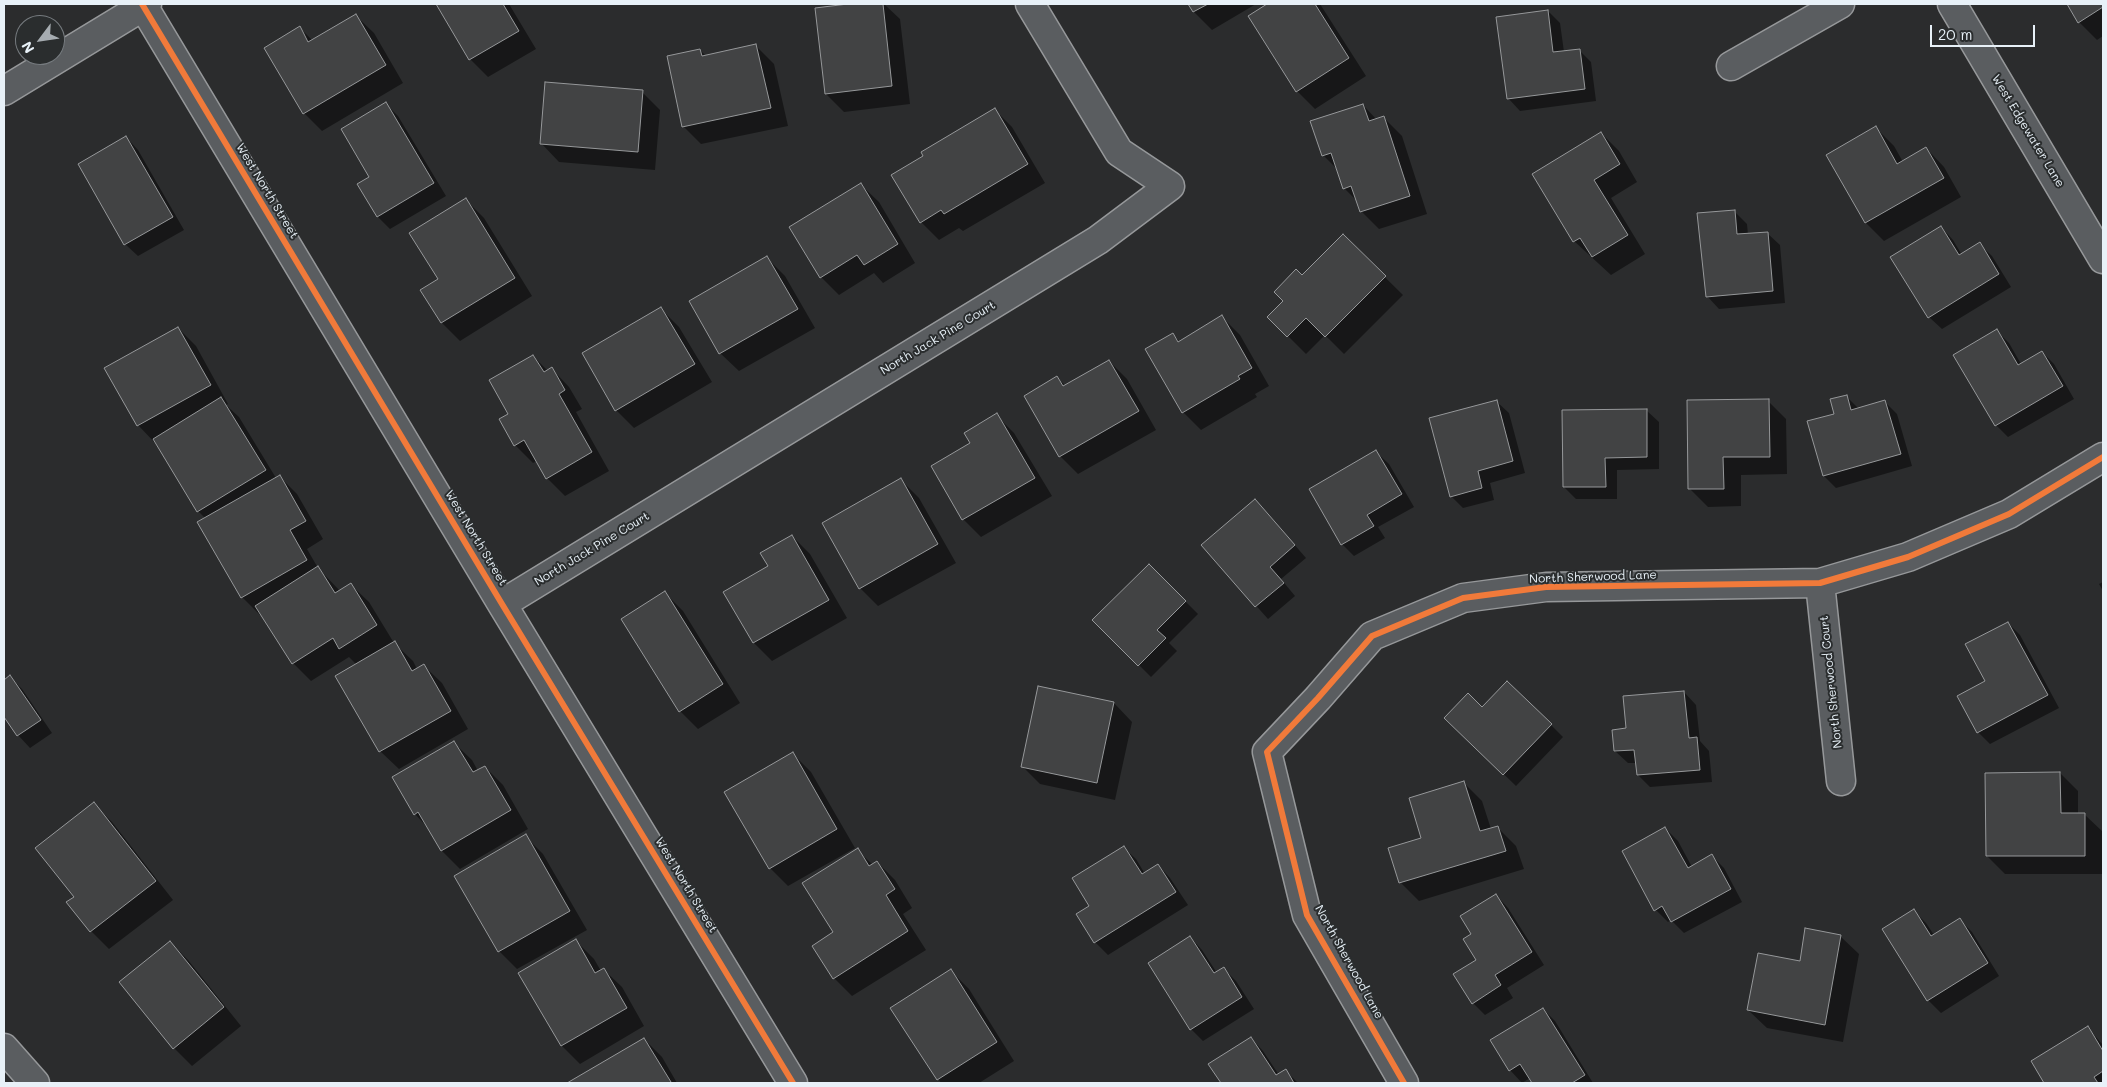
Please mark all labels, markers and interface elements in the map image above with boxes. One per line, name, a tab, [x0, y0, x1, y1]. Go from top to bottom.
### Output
north arrow	[15, 15, 65, 65]
scale bar	[1932, 15, 2037, 47]
text: 20 m	[1938, 24, 1972, 44]
text: N	[17, 38, 38, 57]
street label: West Edgewater Lane	[1989, 72, 2067, 190]
street label: West North Street	[233, 141, 301, 241]
street label: North Jack Pine Court	[878, 298, 998, 378]
street label: West North Street	[442, 488, 510, 588]
street label: North Jack Pine Court	[532, 509, 652, 589]
street label: North Sherwood Lane	[1529, 568, 1657, 586]
street label: North Sherwood Court	[1817, 615, 1845, 749]
street label: West North Street	[652, 835, 720, 935]
street label: North Sherwood Lane	[1312, 903, 1386, 1021]

